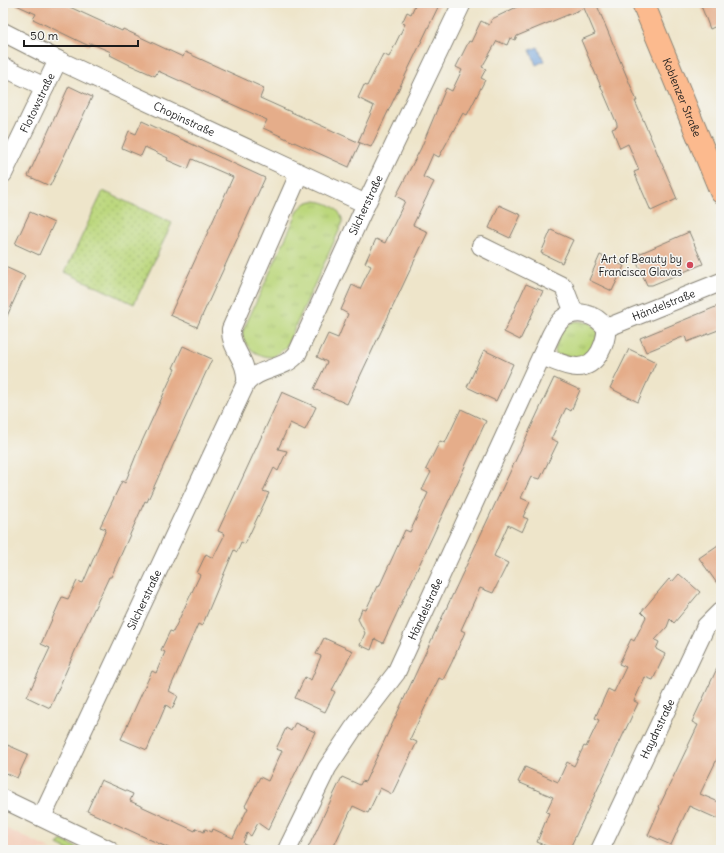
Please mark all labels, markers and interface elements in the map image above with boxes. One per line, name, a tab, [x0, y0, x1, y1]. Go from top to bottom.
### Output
scale bar	[24, 22, 138, 48]
text: 50 m	[30, 28, 59, 43]
street label: Koblenzer Straße	[659, 56, 704, 139]
street label: Flotowstraße	[17, 71, 58, 135]
street label: Chopinstraße	[151, 99, 217, 139]
street label: Silcherstraße	[346, 173, 386, 237]
place label: Art of Beauty by Francisca Glavas	[598, 252, 682, 279]
marker: Art of Beauty by Francisca Glavas	[685, 260, 695, 270]
street label: Händelstraße	[630, 286, 697, 324]
street label: Silcherstraße	[124, 567, 164, 632]
street label: Händelstraße	[405, 576, 446, 642]
street label: Haydnstraße	[637, 697, 677, 761]

